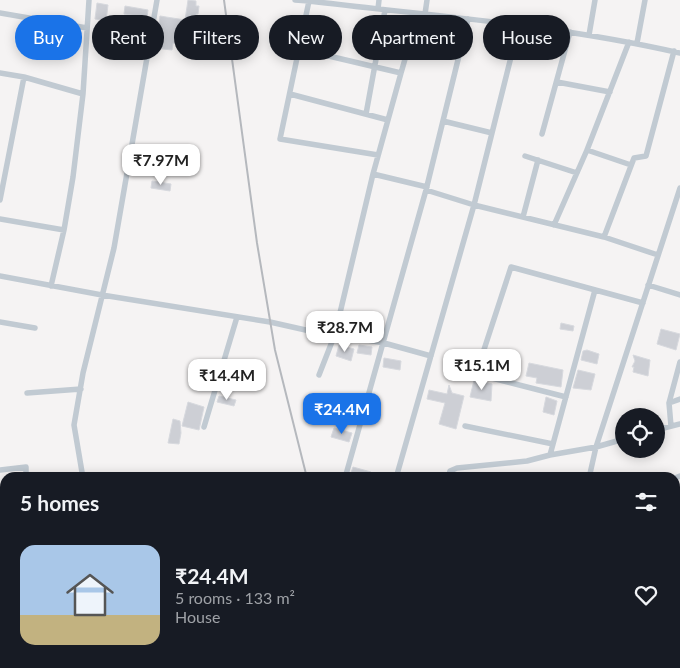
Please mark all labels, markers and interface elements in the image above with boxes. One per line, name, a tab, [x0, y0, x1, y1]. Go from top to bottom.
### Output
chip: Buy	[15, 15, 82, 60]
chip: Rent	[92, 15, 164, 60]
chip: Filters	[174, 15, 259, 60]
chip: New	[269, 15, 342, 60]
chip: Apartment	[352, 15, 473, 60]
chip: House	[483, 15, 570, 60]
pin: ₹7.97M	[120, 144, 202, 186]
text: ₹7.97M	[133, 150, 189, 169]
pin: ₹28.7M	[304, 310, 386, 353]
text: ₹28.7M	[317, 317, 373, 336]
pin: ₹15.1M	[441, 348, 523, 391]
text: ₹15.1M	[454, 355, 510, 374]
pin: ₹14.4M	[186, 358, 268, 401]
text: ₹14.4M	[199, 365, 255, 384]
pin: ₹24.4M	[301, 392, 383, 435]
text: ₹24.4M	[314, 399, 370, 418]
map controls	[615, 408, 665, 458]
button: locate	[615, 408, 665, 458]
icon: filters	[632, 488, 660, 516]
text: 5 homes	[20, 490, 99, 515]
text: ₹24.4M	[175, 563, 249, 588]
icon: home	[60, 565, 120, 625]
icon: heart	[632, 581, 660, 609]
text: 5 rooms · 133 m²	[175, 588, 295, 607]
text: House	[175, 607, 220, 626]

